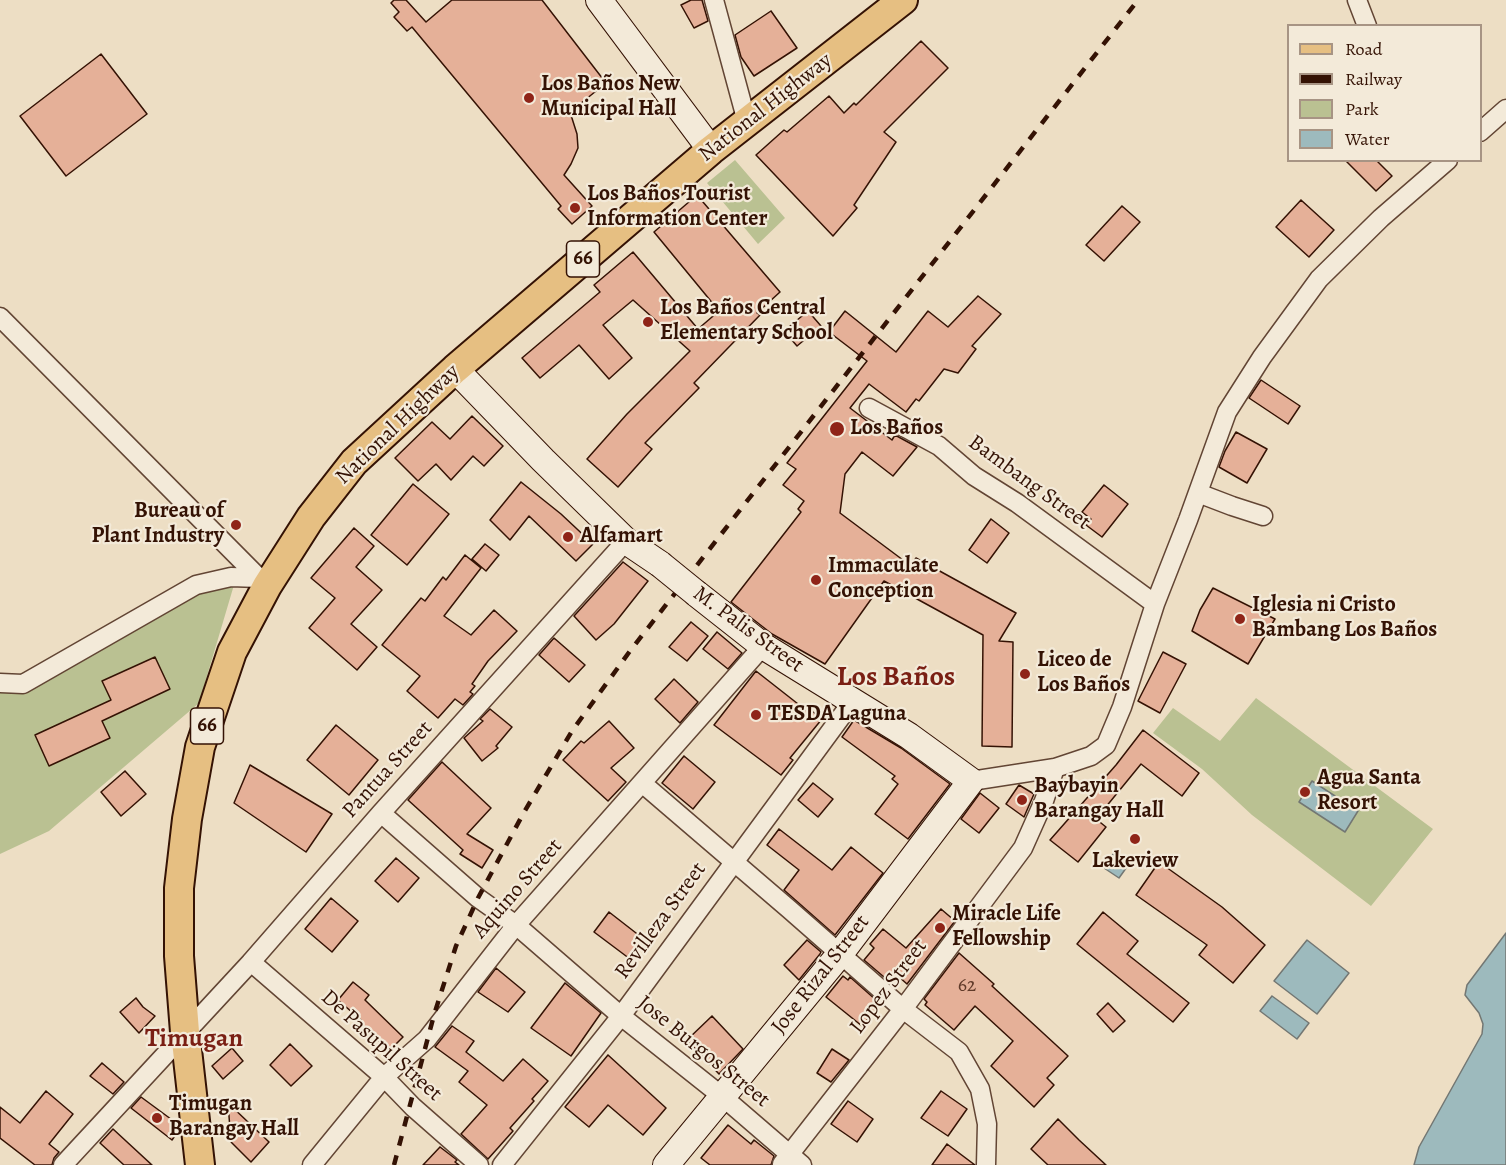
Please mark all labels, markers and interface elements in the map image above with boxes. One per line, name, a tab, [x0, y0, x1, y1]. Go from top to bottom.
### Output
legend	[1287, 24, 1482, 162]
text: Road	[1345, 37, 1382, 61]
street label: National Highway	[694, 48, 838, 168]
text: Railway	[1345, 67, 1402, 91]
place label: Los Baños New Municipal Hall	[541, 72, 680, 124]
marker: Los Baños New Municipal Hall	[522, 91, 536, 105]
text: Park	[1345, 97, 1379, 121]
text: Water	[1345, 127, 1390, 151]
place label: Los Baños Tourist Information Center	[587, 182, 768, 234]
marker: Los Baños Tourist Information Center	[568, 201, 582, 215]
road number: 66	[566, 241, 600, 277]
place label: Los Baños Central Elementary School	[660, 296, 833, 348]
marker: Los Baños Central Elementary School	[641, 315, 655, 329]
street label: National Highway	[331, 359, 465, 491]
place label: Los Baños	[850, 416, 943, 442]
marker: Los Baños	[828, 420, 846, 438]
street label: Bambang Street	[963, 430, 1095, 536]
place label: Bureau of Plant Industry	[92, 499, 224, 550]
marker: Bureau of Plant Industry	[229, 518, 243, 532]
place label: Alfamart	[580, 524, 663, 550]
marker: Alfamart	[561, 530, 575, 544]
place label: Immaculate Conception	[828, 554, 939, 606]
marker: Immaculate Conception	[809, 573, 823, 587]
street label: M. Palis Street	[687, 581, 809, 679]
place label: Iglesia ni Cristo Bambang Los Baños	[1252, 593, 1437, 644]
marker: Iglesia ni Cristo Bambang Los Baños	[1233, 612, 1247, 626]
place label: Liceo de Los Baños	[1037, 648, 1130, 700]
district label: Los Baños	[837, 661, 955, 695]
marker: Liceo de Los Baños	[1018, 667, 1032, 681]
place label: TESDA Laguna	[768, 702, 907, 728]
road number: 66	[190, 708, 224, 744]
marker: TESDA Laguna	[749, 708, 763, 722]
street label: Pantua Street	[337, 716, 439, 824]
place label: Agua Santa Resort	[1317, 766, 1421, 818]
place label: Baybayin Barangay Hall	[1034, 774, 1164, 825]
marker: Agua Santa Resort	[1298, 785, 1312, 799]
marker: Baybayin Barangay Hall	[1015, 793, 1029, 807]
marker: Lakeview	[1128, 832, 1142, 846]
street label: Aquino Street	[468, 834, 568, 944]
place label: Lakeview	[1092, 849, 1178, 875]
street label: Revilleza Street	[610, 857, 712, 985]
place label: Miracle Life Fellowship	[952, 902, 1061, 954]
street label: Jose Rizal Street	[766, 910, 876, 1040]
marker: Miracle Life Fellowship	[933, 921, 947, 935]
street label: Lopez Street	[845, 934, 933, 1040]
house number: 62	[958, 974, 976, 998]
street label: De Pasupil Street	[315, 985, 447, 1107]
street label: Jose Burgos Street	[631, 990, 775, 1114]
district label: Timugan	[145, 1024, 243, 1056]
place label: Timugan Barangay Hall	[169, 1092, 299, 1144]
marker: Timugan Barangay Hall	[150, 1111, 164, 1125]

